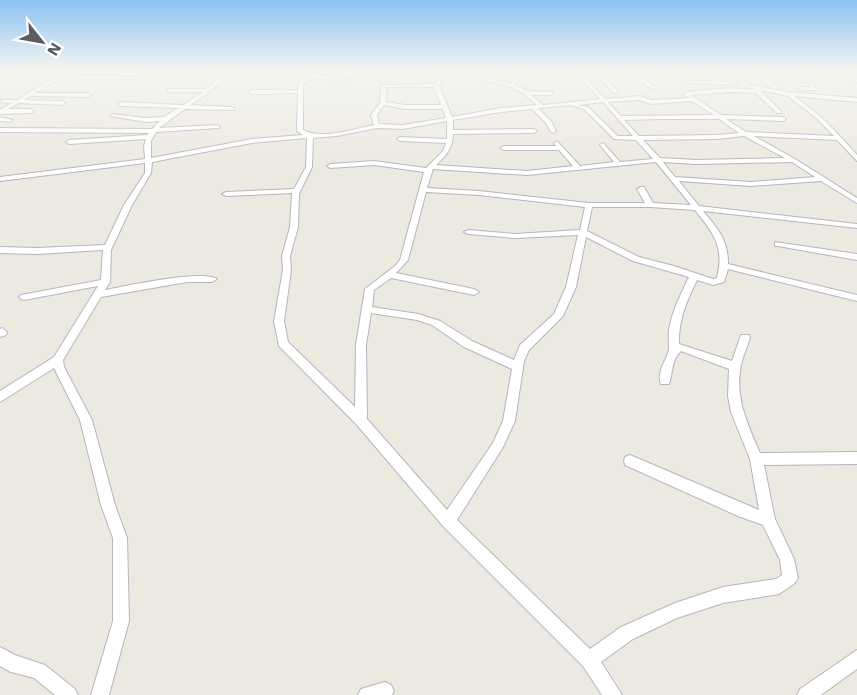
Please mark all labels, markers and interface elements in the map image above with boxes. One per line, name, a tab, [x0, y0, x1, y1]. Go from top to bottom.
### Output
north arrow	[12, 12, 72, 72]
text: N	[43, 39, 66, 59]

